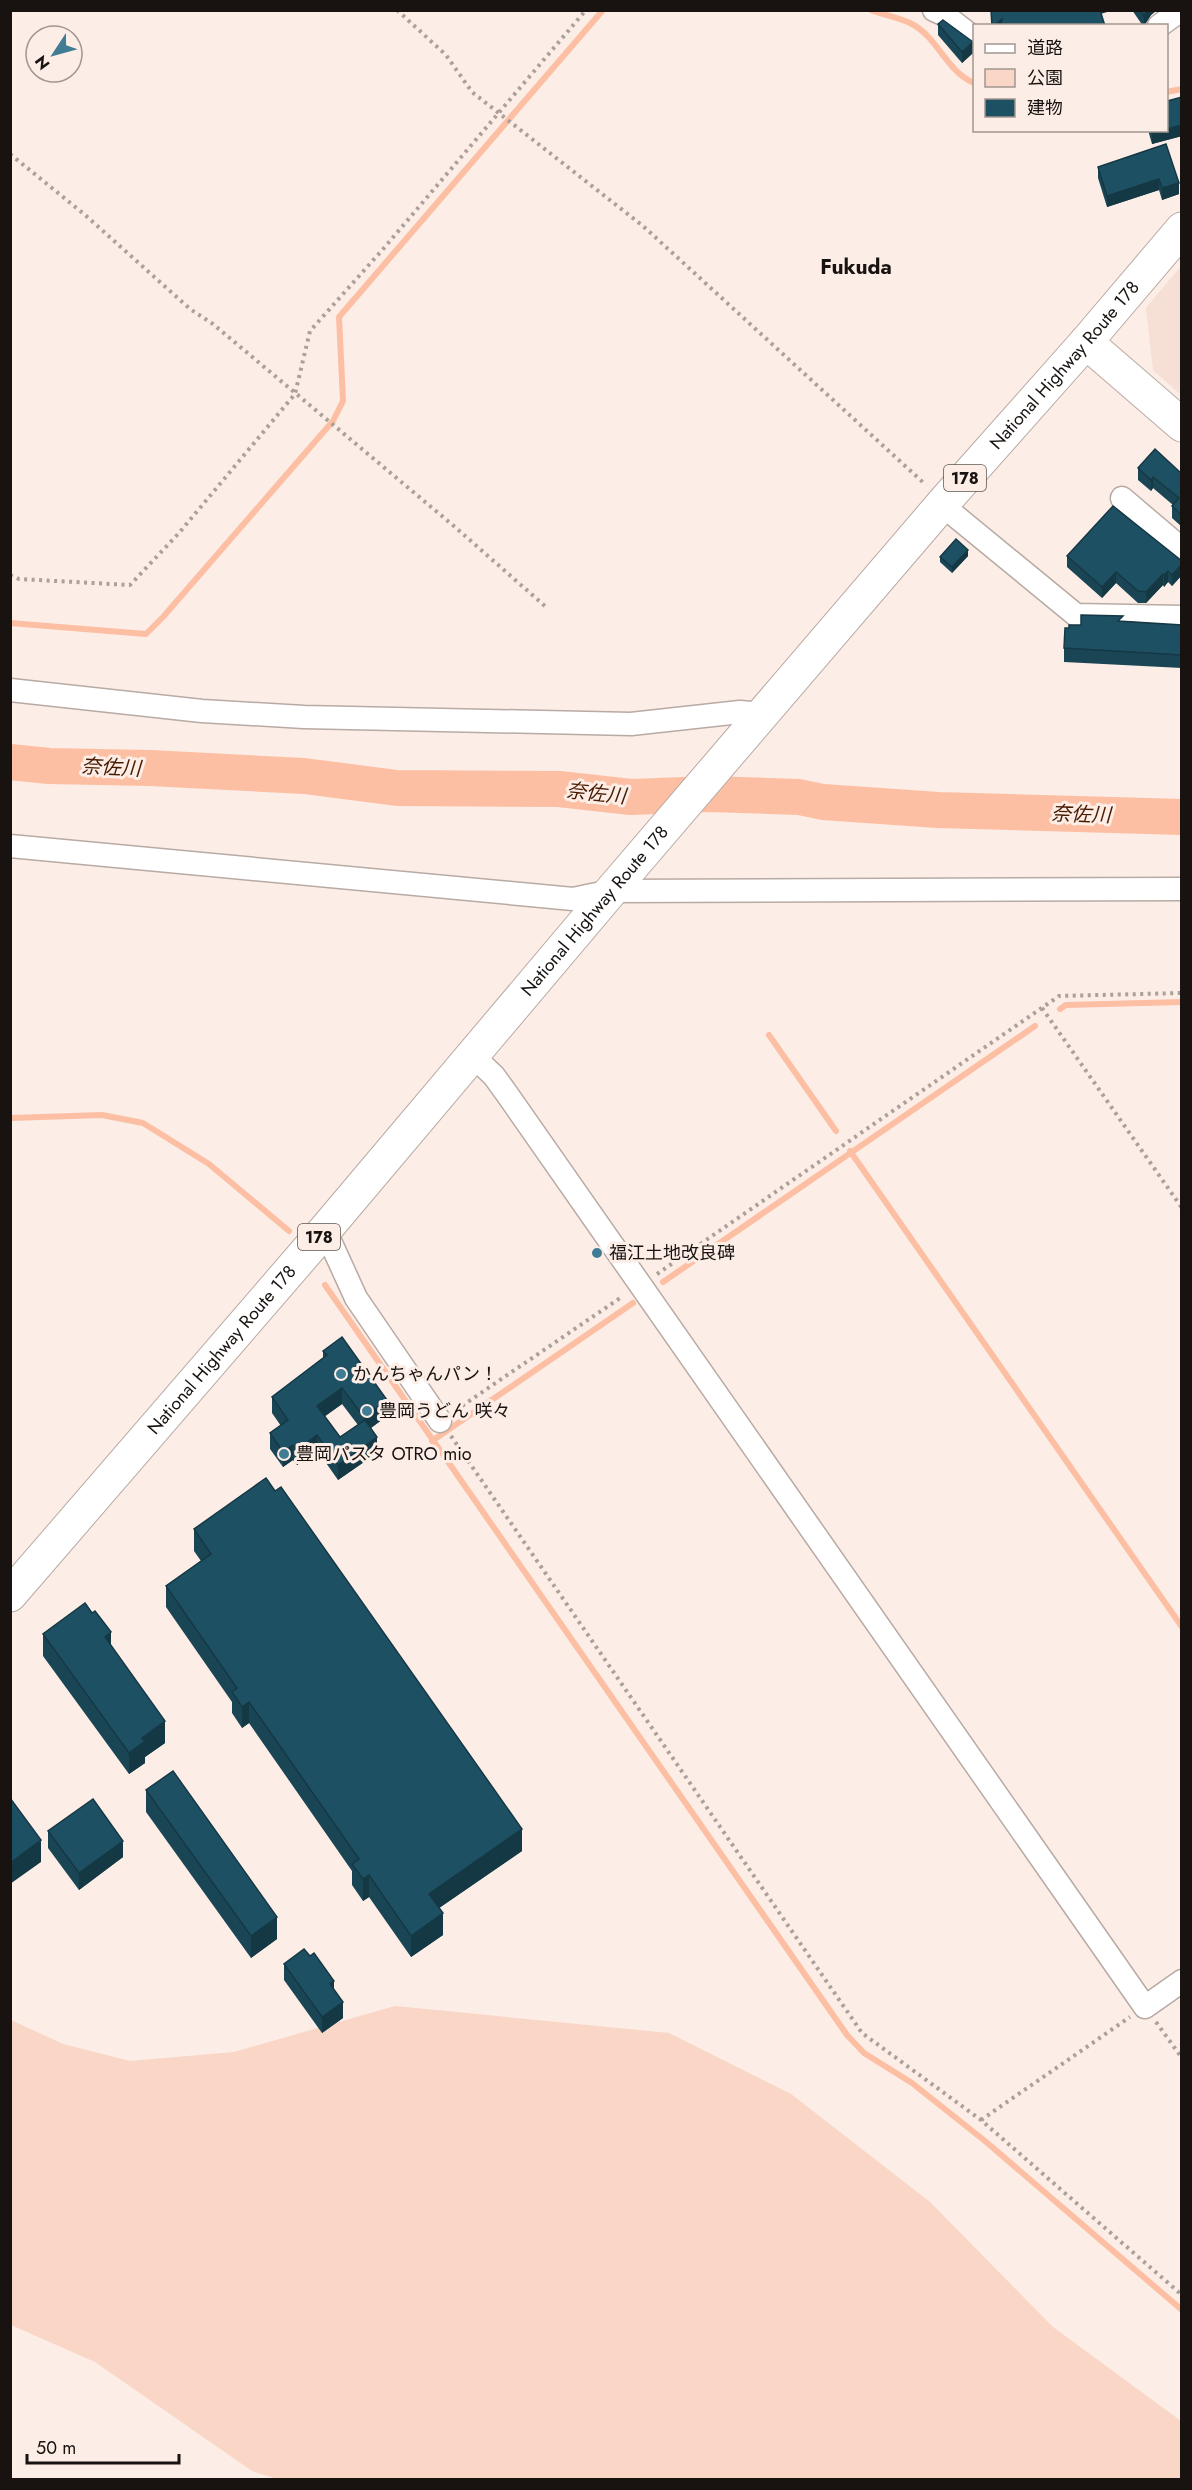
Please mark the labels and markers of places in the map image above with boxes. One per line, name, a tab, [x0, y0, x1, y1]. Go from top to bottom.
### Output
place label: 福江土地改良碑	[609, 1240, 735, 1266]
marker: 福江土地改良碑	[590, 1246, 604, 1260]
place label: かんちゃんパン！	[353, 1361, 498, 1387]
marker: かんちゃんパン！	[334, 1367, 348, 1381]
place label: 豊岡うどん 咲々	[379, 1398, 510, 1424]
marker: 豊岡うどん 咲々	[360, 1404, 374, 1418]
place label: 豊岡パスタ OTRO mio	[296, 1441, 472, 1467]
marker: 豊岡パスタ OTRO mio	[277, 1447, 291, 1461]

